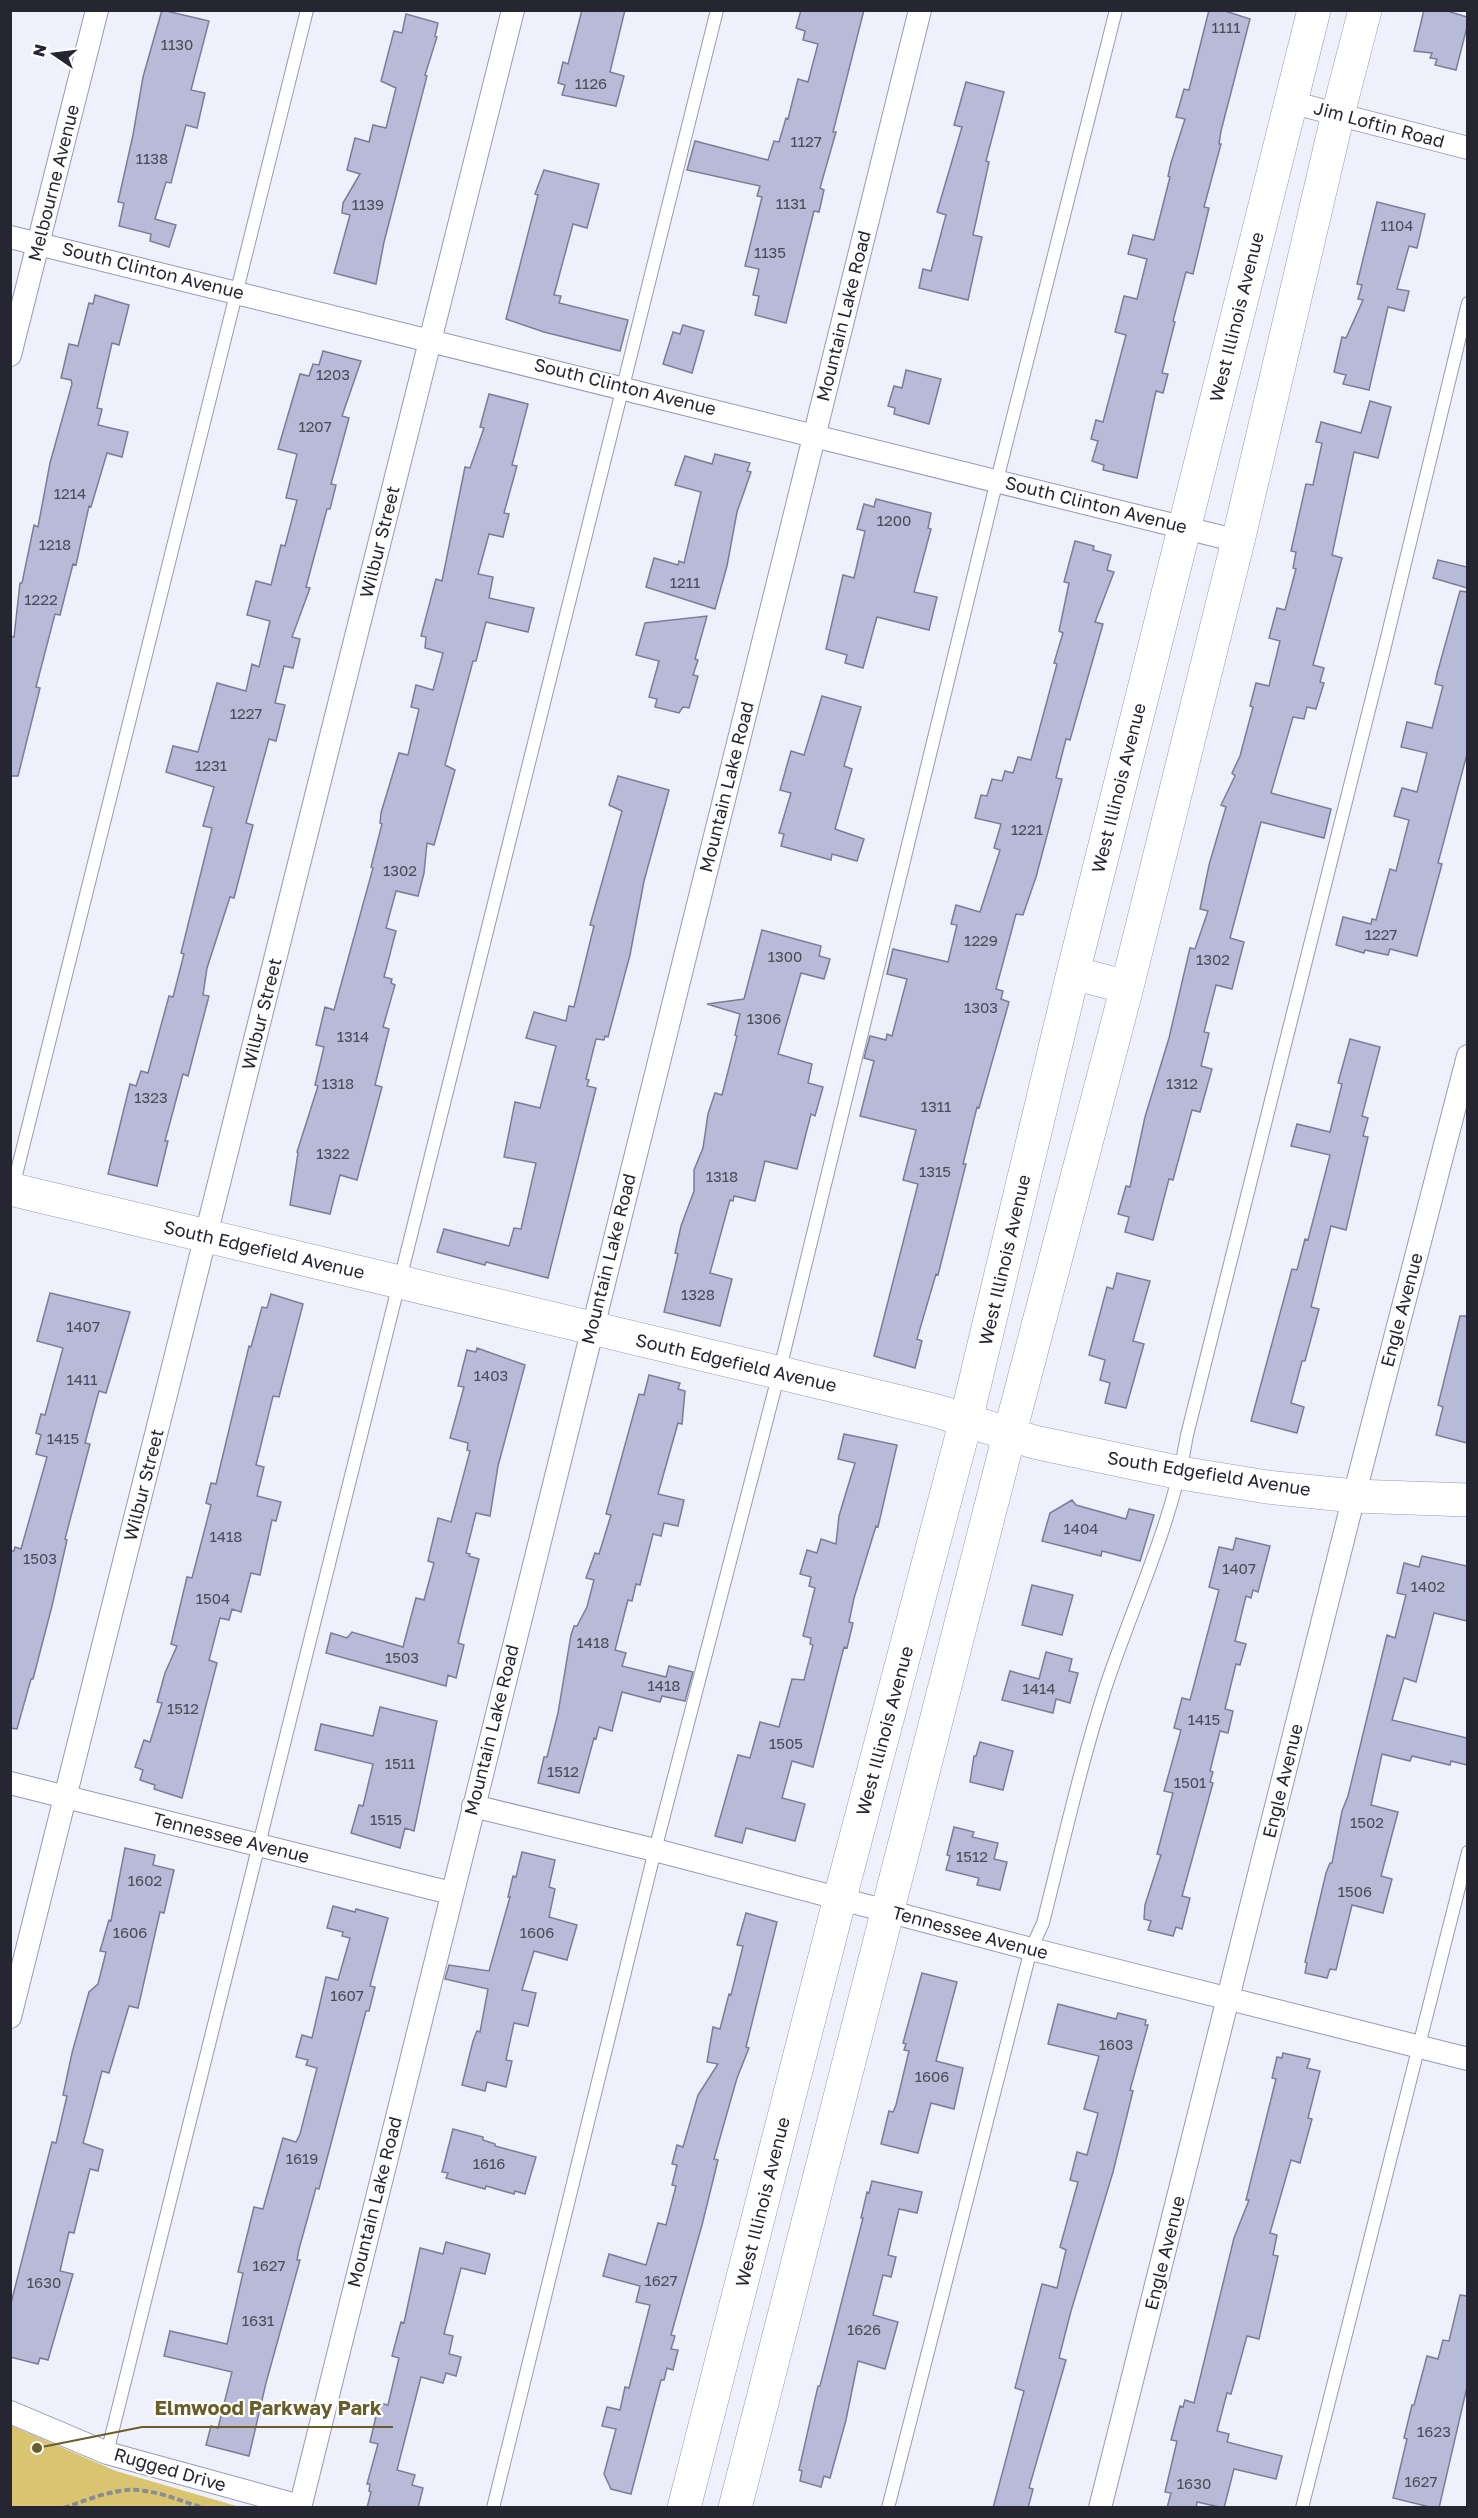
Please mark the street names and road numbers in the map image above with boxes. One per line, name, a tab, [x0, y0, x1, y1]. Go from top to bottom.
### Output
street label: Jim Loftin Road	[1312, 96, 1447, 152]
street label: Melbourne Avenue	[23, 102, 83, 264]
street label: Mountain Lake Road	[811, 228, 875, 403]
street label: West Illinois Avenue	[1204, 229, 1268, 404]
street label: South Clinton Avenue	[60, 237, 247, 303]
street label: South Clinton Avenue	[532, 353, 719, 419]
street label: South Clinton Avenue	[1003, 471, 1190, 537]
street label: Wilbur Street	[354, 483, 404, 600]
street label: Mountain Lake Road	[694, 699, 758, 874]
street label: West Illinois Avenue	[1086, 700, 1150, 875]
street label: Wilbur Street	[236, 955, 286, 1072]
street label: Mountain Lake Road	[576, 1171, 640, 1346]
street label: West Illinois Avenue	[974, 1172, 1034, 1347]
street label: South Edgefield Avenue	[162, 1215, 367, 1283]
street label: Engle Avenue	[1375, 1250, 1427, 1369]
street label: South Edgefield Avenue	[634, 1328, 839, 1396]
street label: Wilbur Street	[118, 1426, 168, 1543]
street label: South Edgefield Avenue	[1106, 1446, 1312, 1500]
street label: Mountain Lake Road	[459, 1642, 523, 1817]
street label: West Illinois Avenue	[851, 1644, 917, 1818]
street label: Engle Avenue	[1257, 1721, 1307, 1840]
street label: Tennessee Avenue	[151, 1807, 312, 1867]
street label: Tennessee Avenue	[890, 1901, 1051, 1963]
street label: Mountain Lake Road	[342, 2114, 406, 2289]
street label: West Illinois Avenue	[730, 2114, 794, 2289]
street label: Engle Avenue	[1139, 2193, 1189, 2312]
street label: Rugged Drive	[112, 2443, 229, 2496]

